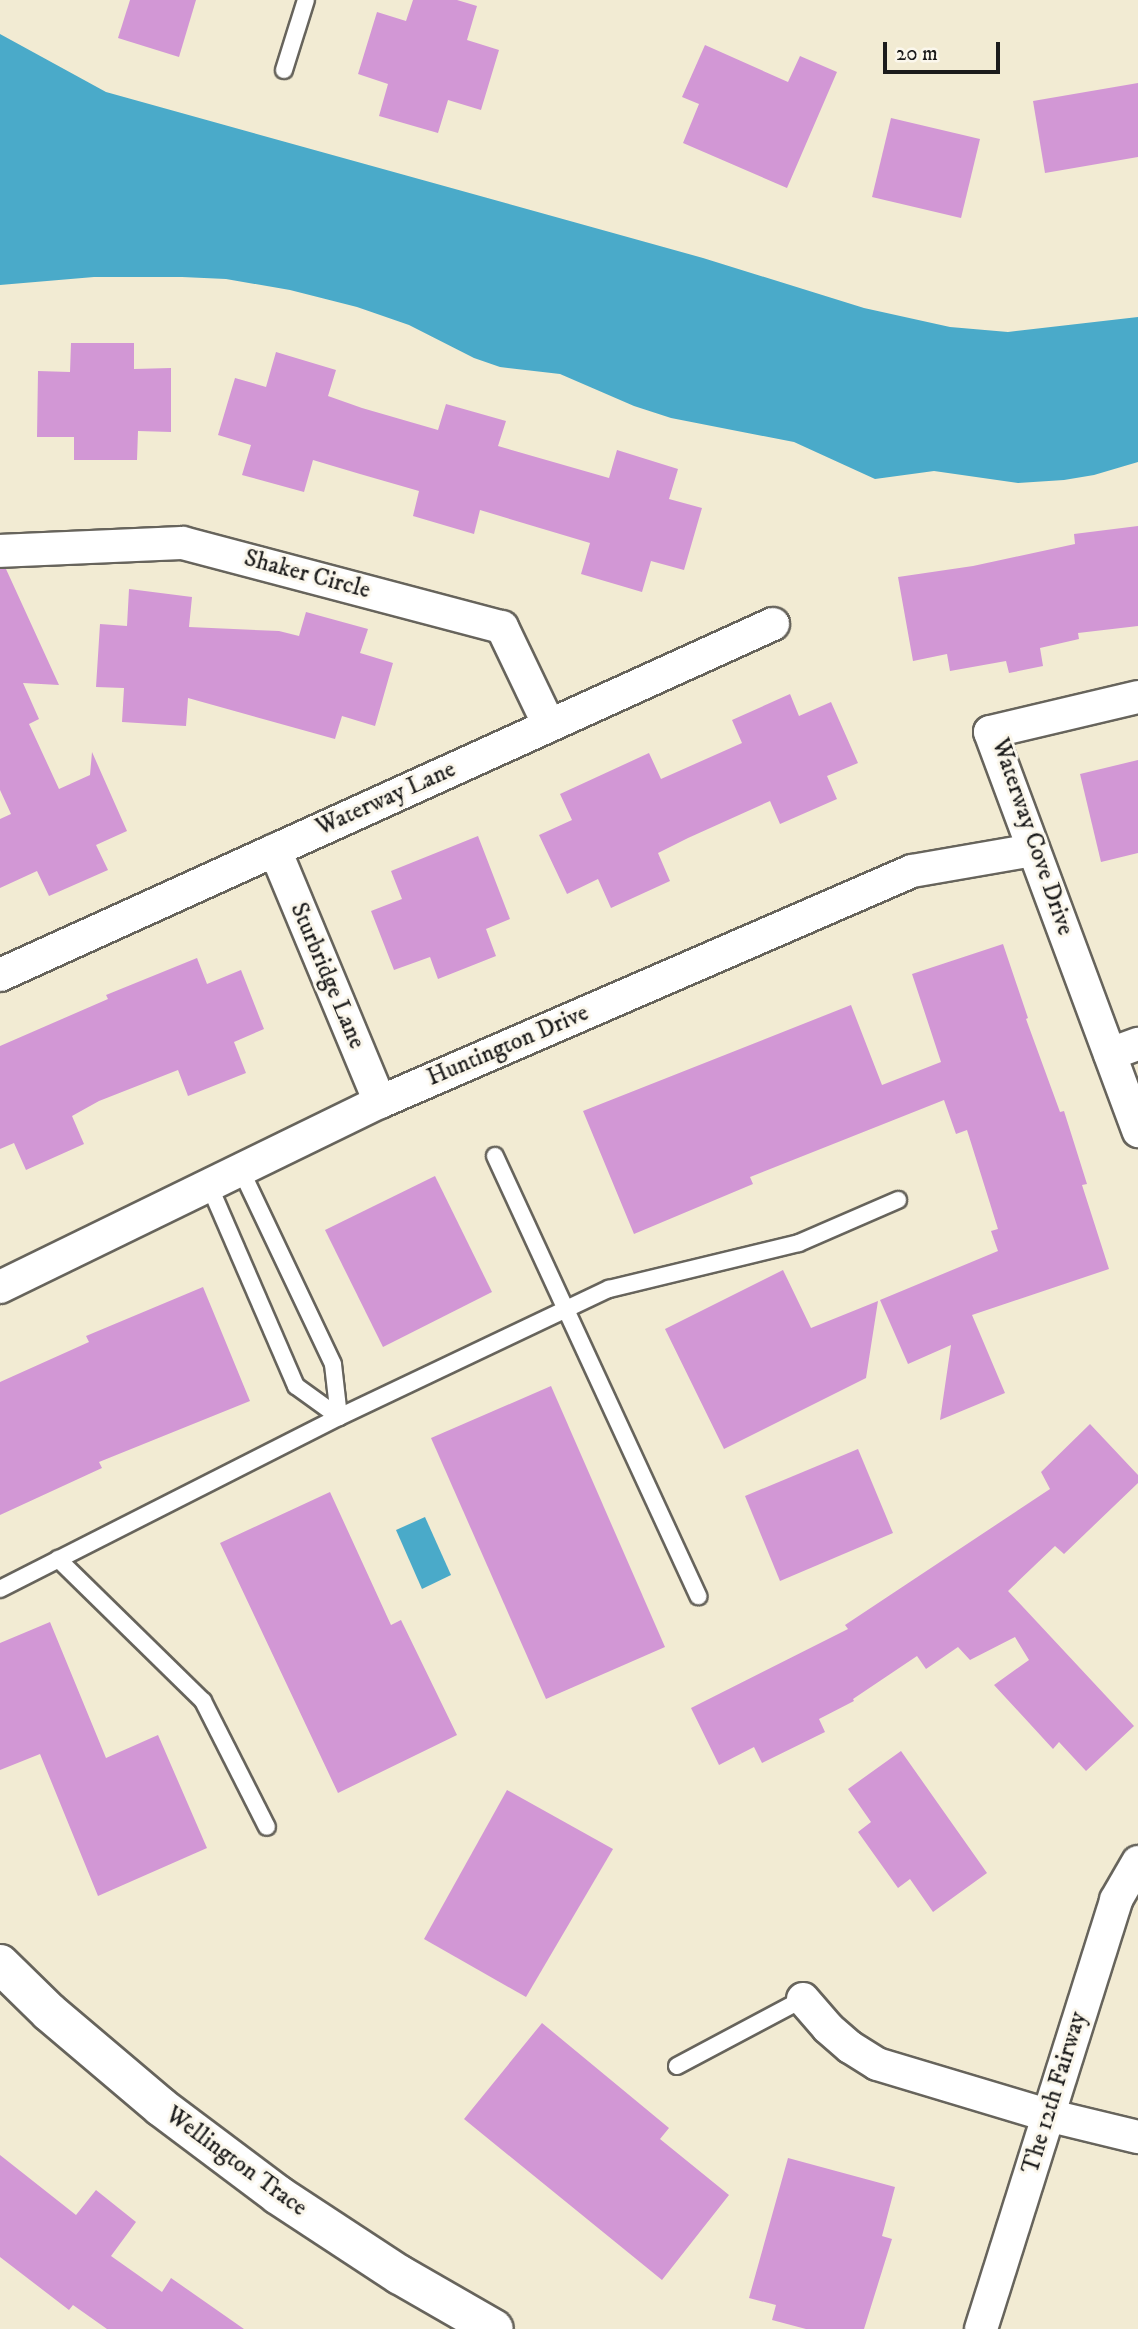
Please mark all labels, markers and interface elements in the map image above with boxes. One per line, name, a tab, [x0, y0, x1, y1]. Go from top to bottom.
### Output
scale bar	[886, 28, 1003, 72]
text: 20 m	[896, 41, 938, 67]
street label: Shaker Circle	[241, 544, 373, 606]
street label: Waterway Cove Drive	[985, 735, 1079, 939]
street label: Waterway Lane	[312, 755, 460, 843]
street label: Sturbridge Lane	[283, 899, 371, 1053]
street label: Huntington Drive	[423, 999, 593, 1093]
street label: The 12th Fairway	[1017, 2008, 1093, 2178]
street label: Wellington Trace	[160, 2101, 312, 2223]

